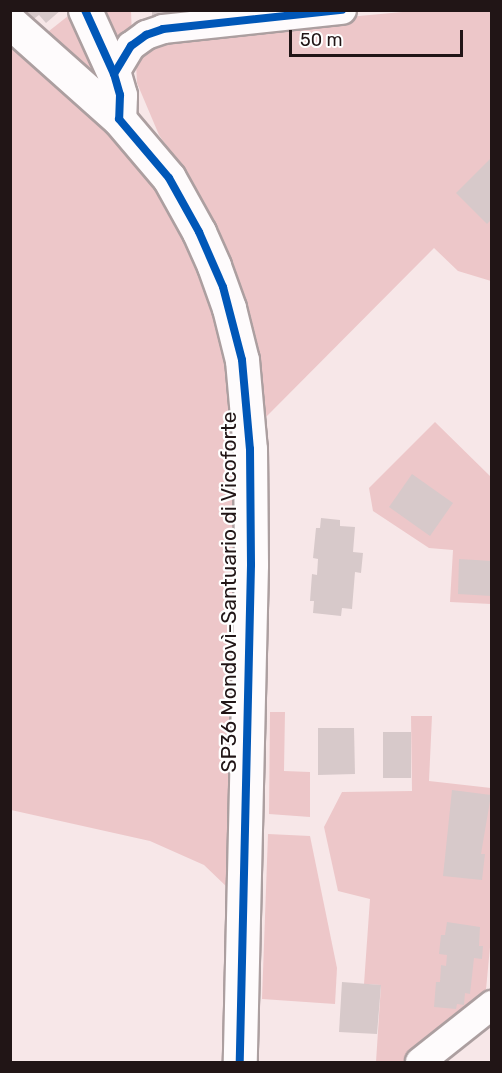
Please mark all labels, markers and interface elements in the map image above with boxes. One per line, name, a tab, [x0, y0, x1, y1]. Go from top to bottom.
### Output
scale bar	[292, 18, 466, 56]
text: 50 m	[300, 29, 343, 51]
street label: SP36 Mondovì-Santuario di Vicoforte	[216, 411, 242, 773]

